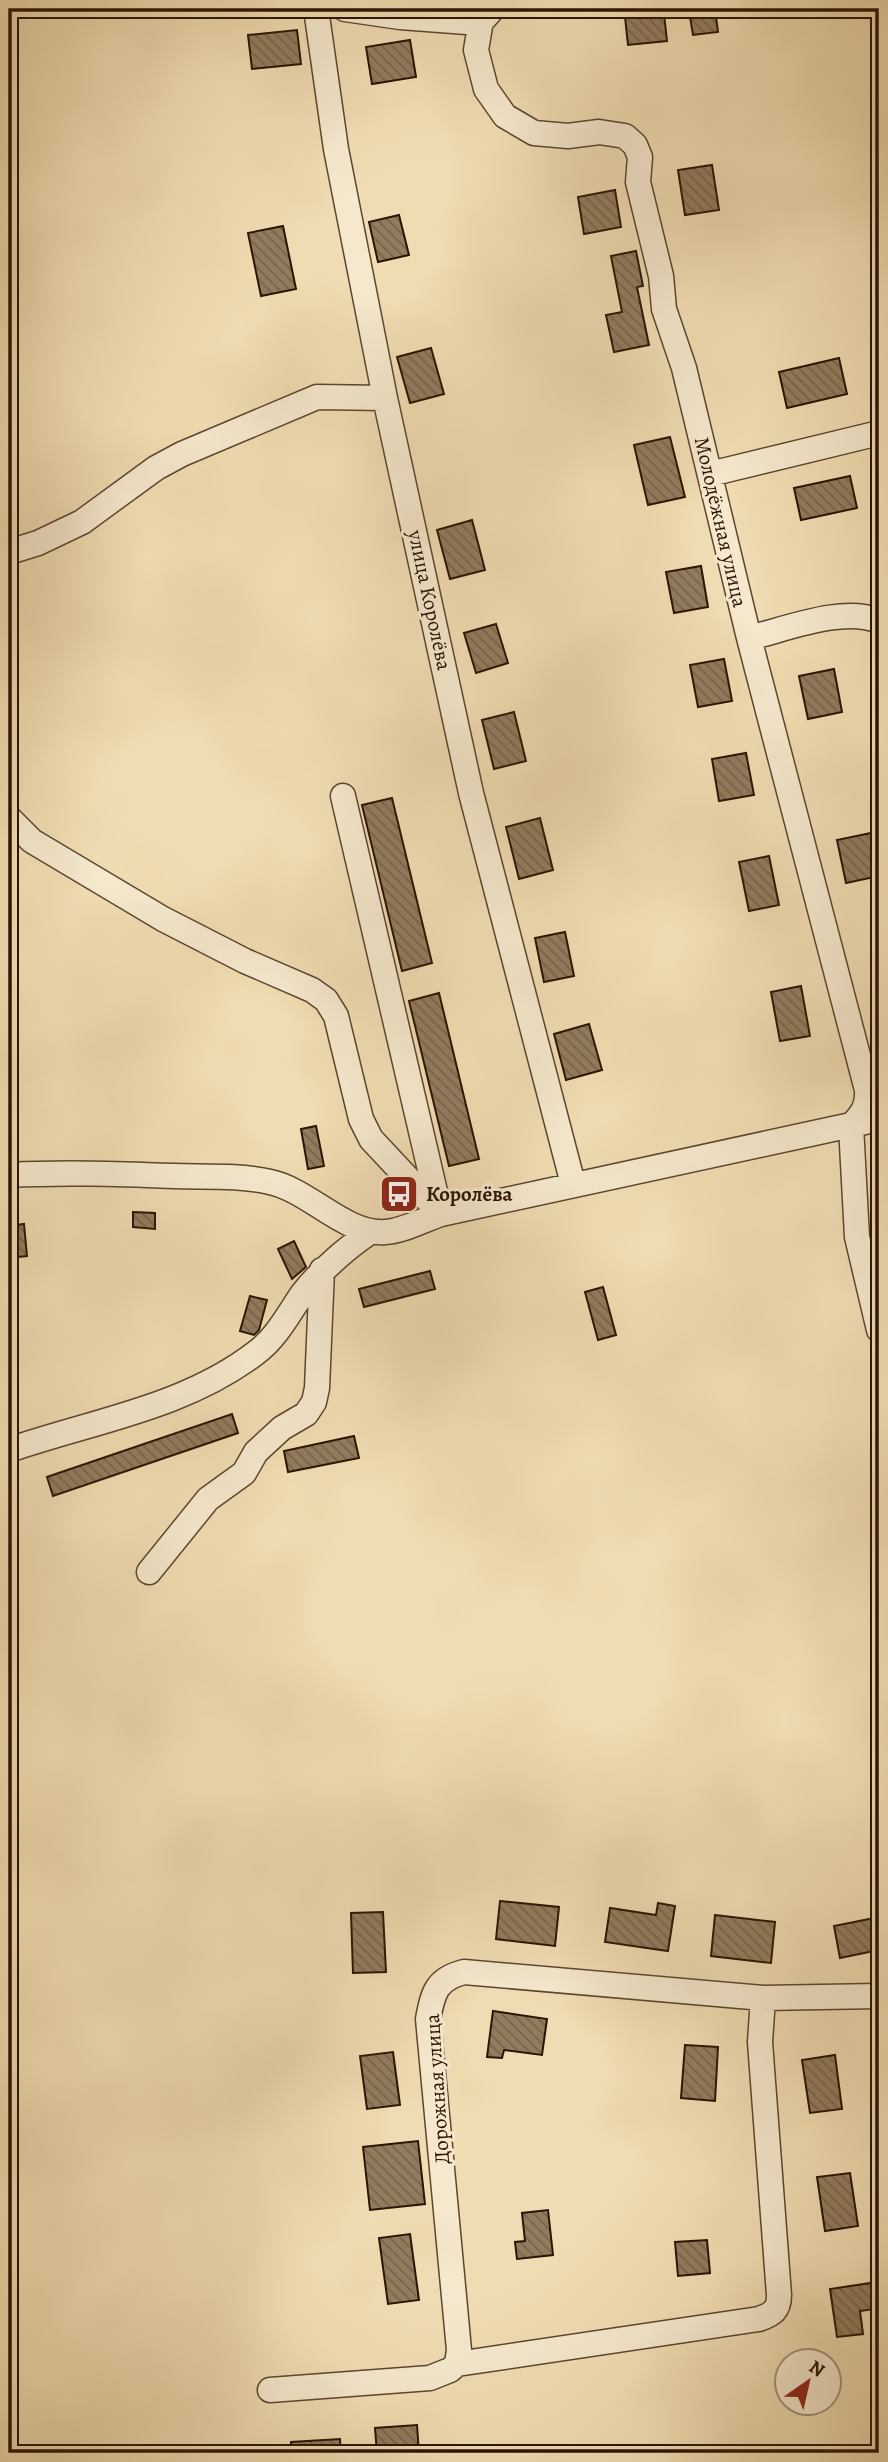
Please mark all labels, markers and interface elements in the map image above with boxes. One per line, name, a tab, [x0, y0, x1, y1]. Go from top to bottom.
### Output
street label: Молодёжная улица	[688, 434, 754, 610]
street label: улица Королёва	[401, 526, 459, 673]
bus stop icon: Королёва	[378, 1173, 420, 1215]
place label: Королёва	[426, 1180, 513, 1208]
street label: Дорожная улица	[418, 2012, 456, 2165]
north arrow	[772, 2346, 842, 2416]
text: N	[804, 2354, 830, 2383]

